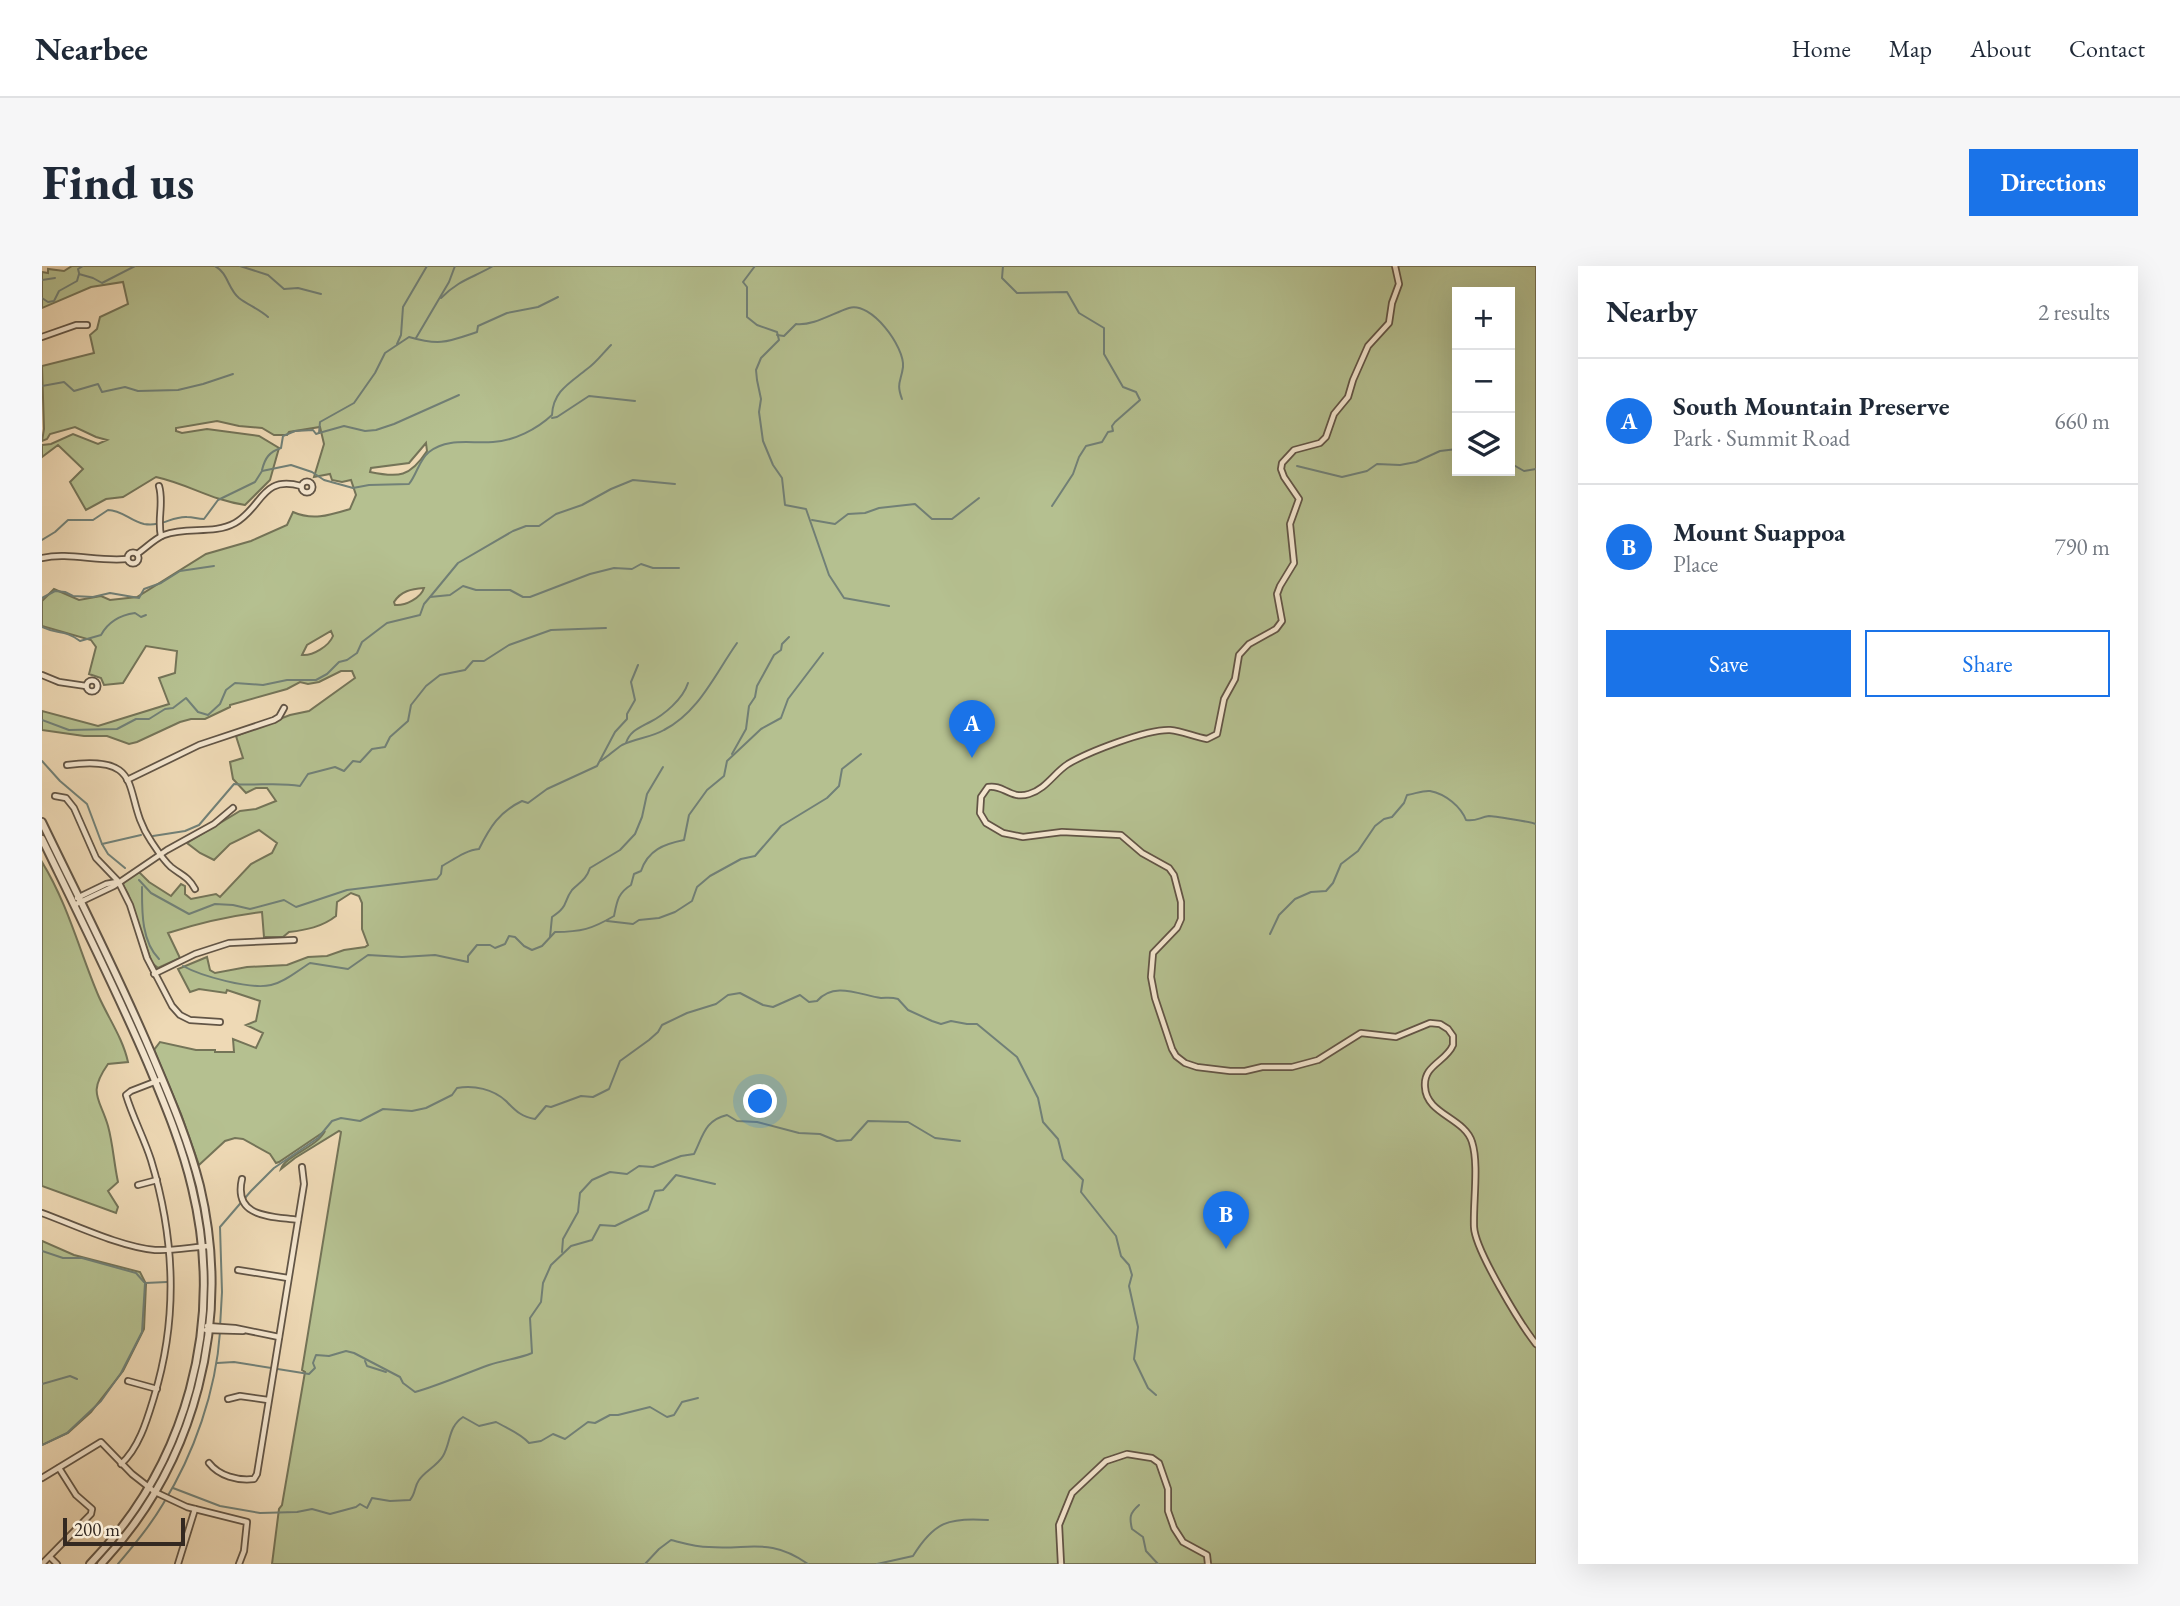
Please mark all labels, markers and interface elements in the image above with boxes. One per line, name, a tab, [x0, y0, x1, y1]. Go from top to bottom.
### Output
text: Nearbee	[35, 27, 148, 70]
text: Home	[1791, 33, 1851, 64]
text: Map	[1889, 33, 1932, 64]
text: About	[1970, 33, 2031, 64]
text: Contact	[2069, 33, 2145, 64]
button: Directions	[1969, 149, 2138, 216]
text: Find us	[42, 150, 194, 214]
map controls	[1452, 287, 1515, 476]
button: +	[1452, 287, 1515, 350]
text: Nearby	[1606, 292, 1698, 331]
text: 2 results	[2038, 297, 2110, 327]
button: −	[1452, 350, 1515, 413]
text: South Mountain Preserve	[1673, 389, 1950, 423]
text: A	[1621, 406, 1637, 436]
text: 660 m	[2054, 406, 2110, 436]
button: layers	[1452, 413, 1515, 476]
text: Park · Summit Road	[1673, 423, 1850, 453]
text: Mount Suappoa	[1673, 515, 1846, 549]
text: B	[1622, 532, 1636, 562]
text: 790 m	[2054, 532, 2110, 562]
text: Place	[1673, 549, 1718, 579]
button: Save	[1606, 630, 1851, 697]
button: Share	[1865, 630, 2110, 697]
pin: A	[949, 700, 995, 758]
your location	[743, 1084, 777, 1118]
pin: B	[1203, 1191, 1249, 1249]
scale bar	[63, 1515, 186, 1547]
text: 200 m	[74, 1517, 120, 1542]

